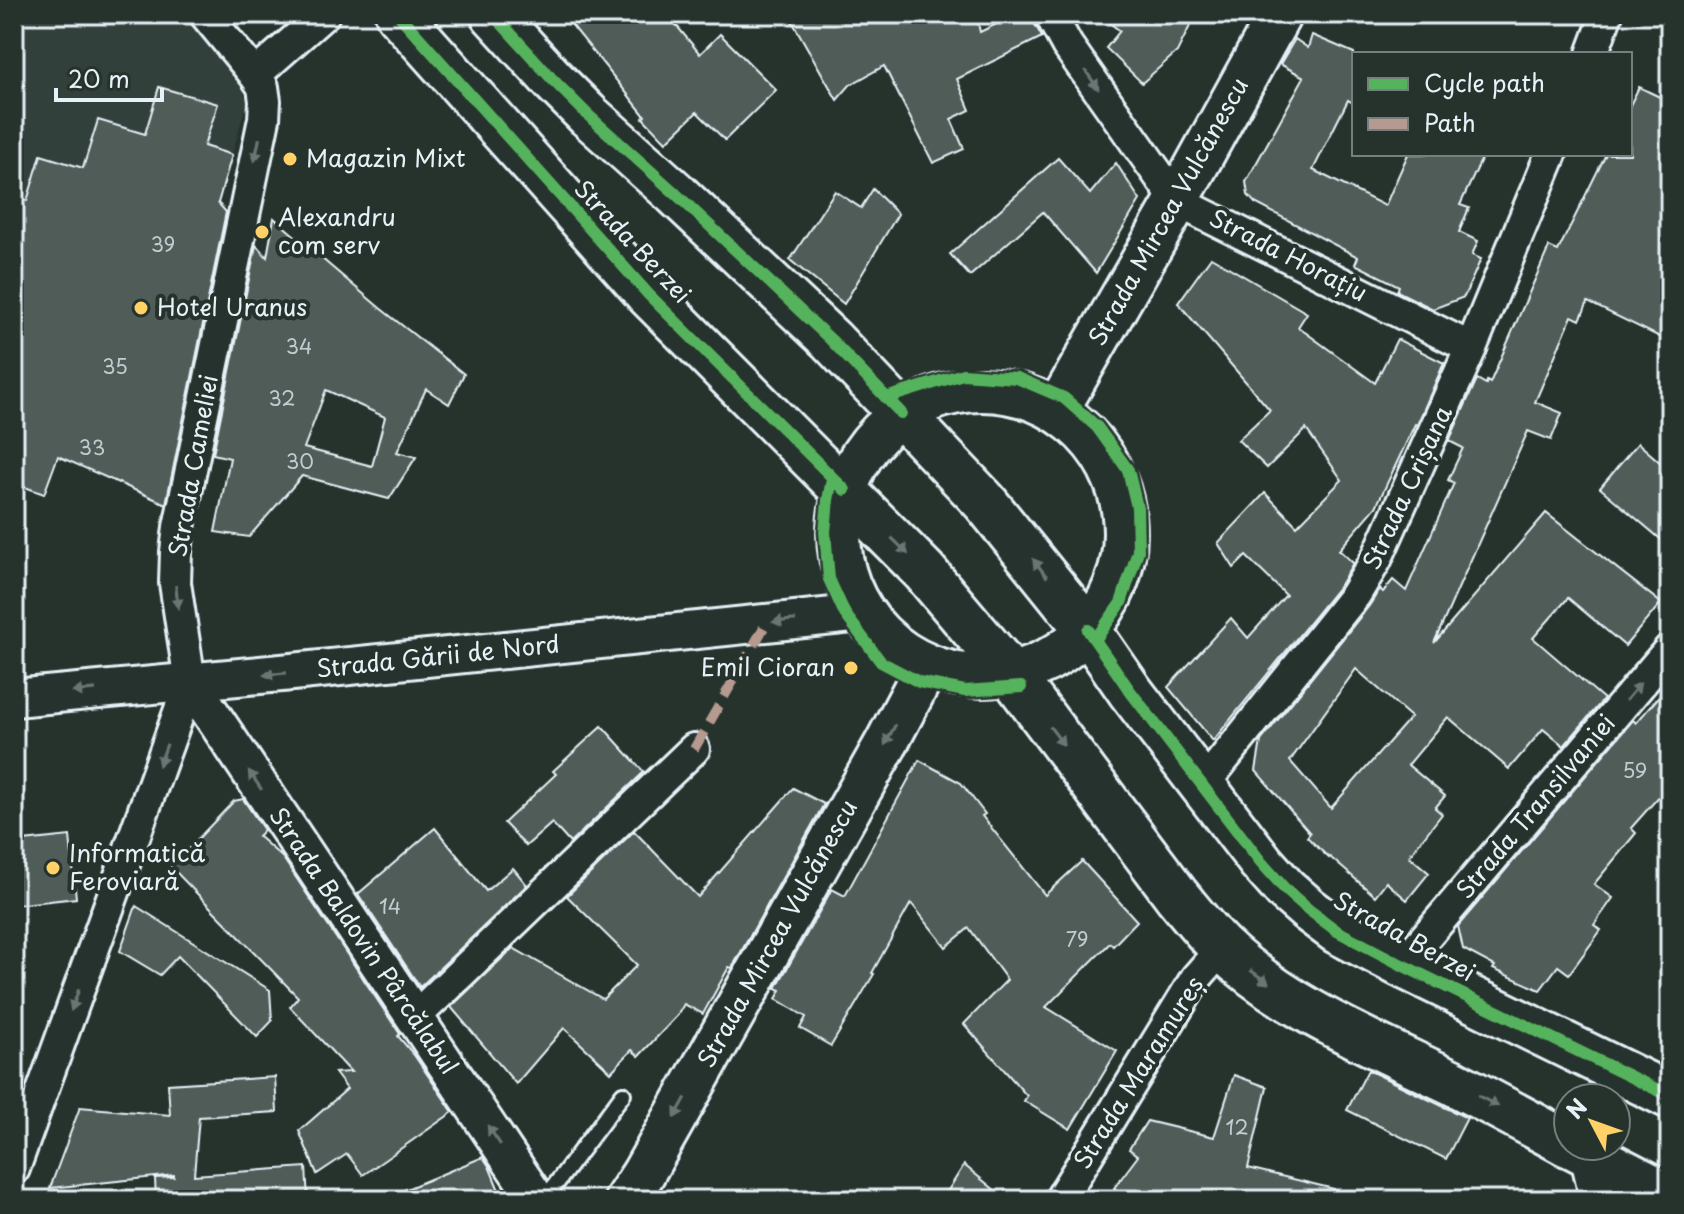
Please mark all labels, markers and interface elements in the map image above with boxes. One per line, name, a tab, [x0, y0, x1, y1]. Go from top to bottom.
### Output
scale bar	[56, 52, 162, 102]
legend	[1352, 52, 1632, 156]
text: 20 m	[68, 60, 130, 96]
text: Cycle path	[1424, 64, 1545, 100]
one-way arrow	[1084, 69, 1100, 91]
street label: Strada Mircea Vulcănescu	[1078, 70, 1256, 352]
text: Path	[1424, 104, 1476, 140]
one-way arrow	[250, 137, 263, 162]
place label: Magazin Mixt	[306, 139, 466, 175]
marker: Magazin Mixt	[281, 150, 299, 168]
street label: Strada Berzei	[567, 171, 700, 310]
place label: Alexandru com serv	[278, 198, 396, 262]
street label: Strada Horațiu	[1204, 199, 1374, 310]
marker: Alexandru com serv	[253, 223, 271, 241]
house number: 39	[151, 229, 175, 259]
place label: Hotel Uranus	[157, 288, 307, 324]
marker: Hotel Uranus	[132, 299, 150, 317]
house number: 34	[286, 331, 312, 361]
house number: 35	[102, 351, 128, 381]
street label: Strada Cameliei	[158, 372, 226, 560]
house number: 32	[269, 383, 295, 413]
street label: Strada Crișana	[1352, 399, 1460, 575]
house number: 33	[79, 432, 105, 462]
house number: 30	[286, 446, 314, 476]
one-way arrow	[890, 536, 909, 555]
one-way arrow	[1032, 559, 1049, 579]
one-way arrow	[170, 585, 183, 610]
one-way arrow	[772, 614, 797, 627]
street label: Strada Gării de Nord	[314, 624, 561, 686]
place label: Emil Cioran	[701, 648, 835, 684]
marker: Emil Cioran	[842, 659, 860, 677]
one-way arrow	[262, 667, 287, 680]
one-way arrow	[1624, 683, 1642, 702]
one-way arrow	[71, 685, 96, 698]
street label: Strada Transilvaniei	[1446, 706, 1623, 906]
one-way arrow	[884, 724, 898, 746]
one-way arrow	[1049, 726, 1065, 746]
one-way arrow	[156, 743, 169, 767]
house number: 59	[1623, 755, 1647, 785]
one-way arrow	[248, 769, 263, 790]
street label: Strada Mircea Vulcănescu	[687, 792, 865, 1074]
street label: Strada Baldovin Pârcălabul	[261, 799, 468, 1081]
place label: Informatică Feroviară	[69, 834, 206, 898]
marker: Informatică Feroviară	[44, 859, 62, 877]
street label: Strada Berzei	[1327, 881, 1483, 989]
house number: 14	[379, 891, 401, 921]
house number: 79	[1066, 924, 1088, 954]
street label: Strada Maramureș	[1063, 969, 1211, 1175]
one-way arrow	[1249, 969, 1270, 984]
one-way arrow	[68, 988, 81, 1012]
north arrow	[1552, 1082, 1632, 1162]
text: N	[1558, 1090, 1594, 1125]
one-way arrow	[1476, 1095, 1499, 1108]
one-way arrow	[673, 1097, 687, 1119]
house number: 12	[1225, 1112, 1249, 1142]
one-way arrow	[487, 1125, 502, 1146]

